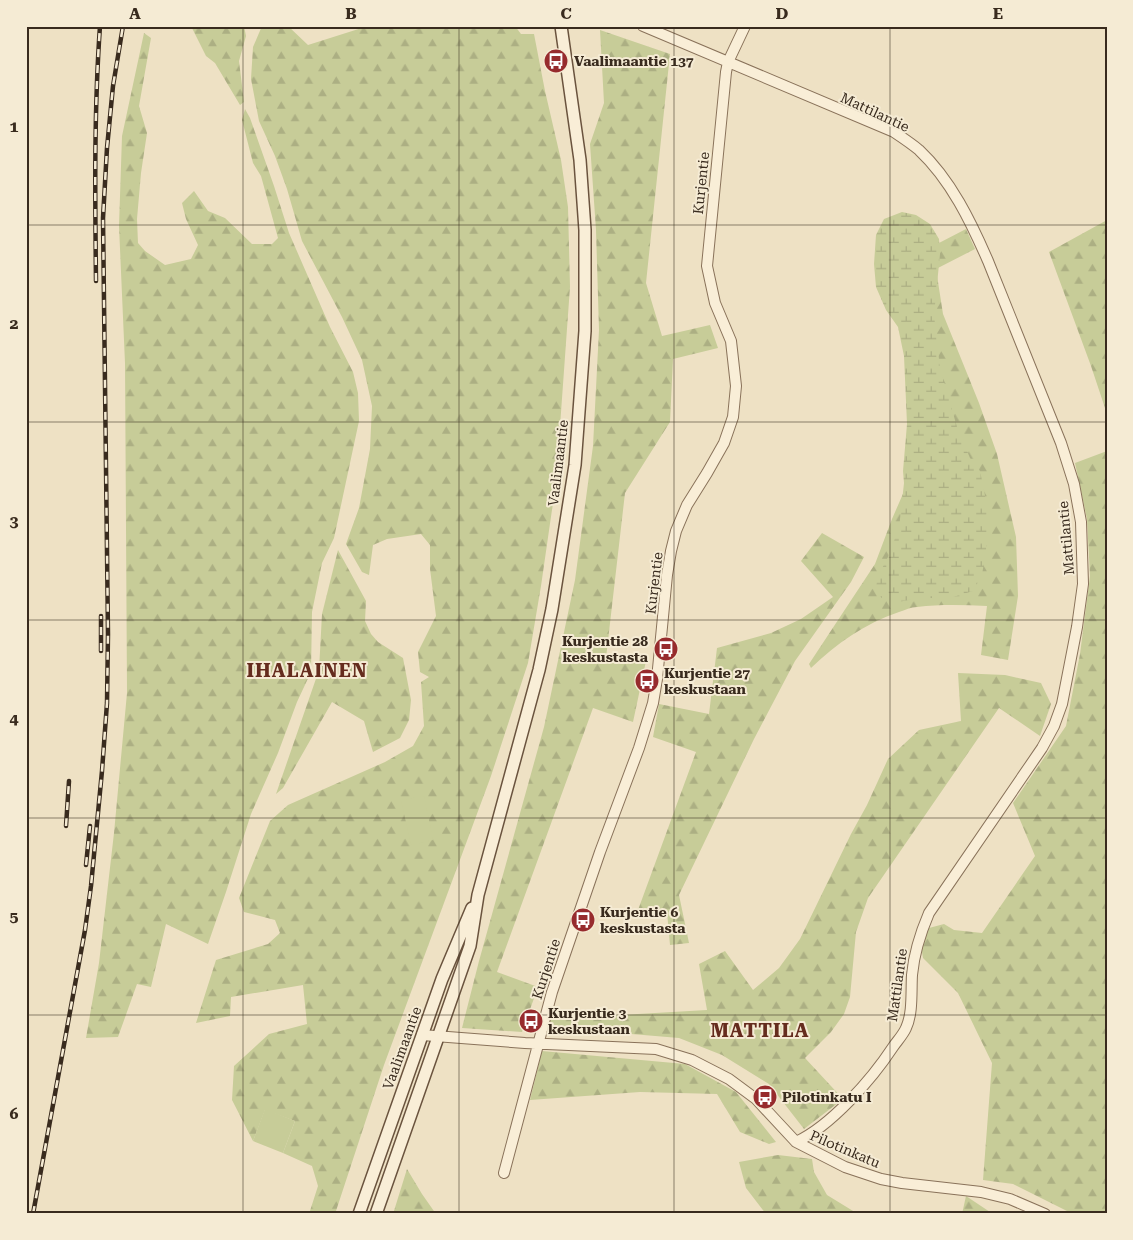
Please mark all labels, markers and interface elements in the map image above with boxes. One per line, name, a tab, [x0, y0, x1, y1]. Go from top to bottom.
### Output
text: A	[129, 4, 141, 23]
text: B	[345, 4, 357, 23]
text: C	[560, 4, 572, 23]
text: D	[776, 4, 789, 23]
text: E	[993, 4, 1003, 23]
bus stop icon: Vaalimaantie 137	[543, 48, 569, 74]
place label: Vaalimaantie 137	[574, 53, 694, 69]
street label: Mattilantie	[838, 89, 912, 135]
text: 1	[10, 117, 19, 136]
street label: Kurjentie	[690, 151, 712, 215]
text: 2	[10, 314, 19, 333]
street label: Vaalimaantie	[545, 419, 571, 507]
street label: Mattilantie	[1055, 500, 1077, 576]
text: 3	[10, 512, 19, 531]
street label: Kurjentie	[642, 551, 666, 615]
place label: Kurjentie 28 keskustasta	[562, 633, 649, 665]
bus stop icon: Kurjentie 28 keskustasta	[653, 636, 679, 662]
district label: IHALAINEN	[246, 659, 368, 682]
place label: Kurjentie 27 keskustaan	[664, 665, 750, 697]
bus stop icon: Kurjentie 27 keskustaan	[634, 668, 660, 694]
text: 4	[10, 709, 19, 728]
place label: Kurjentie 6 keskustasta	[600, 904, 686, 936]
text: 5	[10, 907, 19, 926]
bus stop icon: Kurjentie 6 keskustasta	[570, 907, 596, 933]
street label: Kurjentie	[529, 936, 563, 1001]
street label: Mattilantie	[884, 947, 910, 1023]
street label: Vaalimaantie	[380, 1004, 424, 1092]
place label: Kurjentie 3 keskustaan	[548, 1005, 631, 1037]
bus stop icon: Kurjentie 3 keskustaan	[518, 1008, 544, 1034]
district label: MATTILA	[710, 1019, 810, 1042]
bus stop icon: Pilotinkatu I	[752, 1084, 778, 1110]
place label: Pilotinkatu I	[782, 1089, 872, 1105]
text: 6	[10, 1104, 19, 1123]
street label: Pilotinkatu	[807, 1127, 883, 1171]

